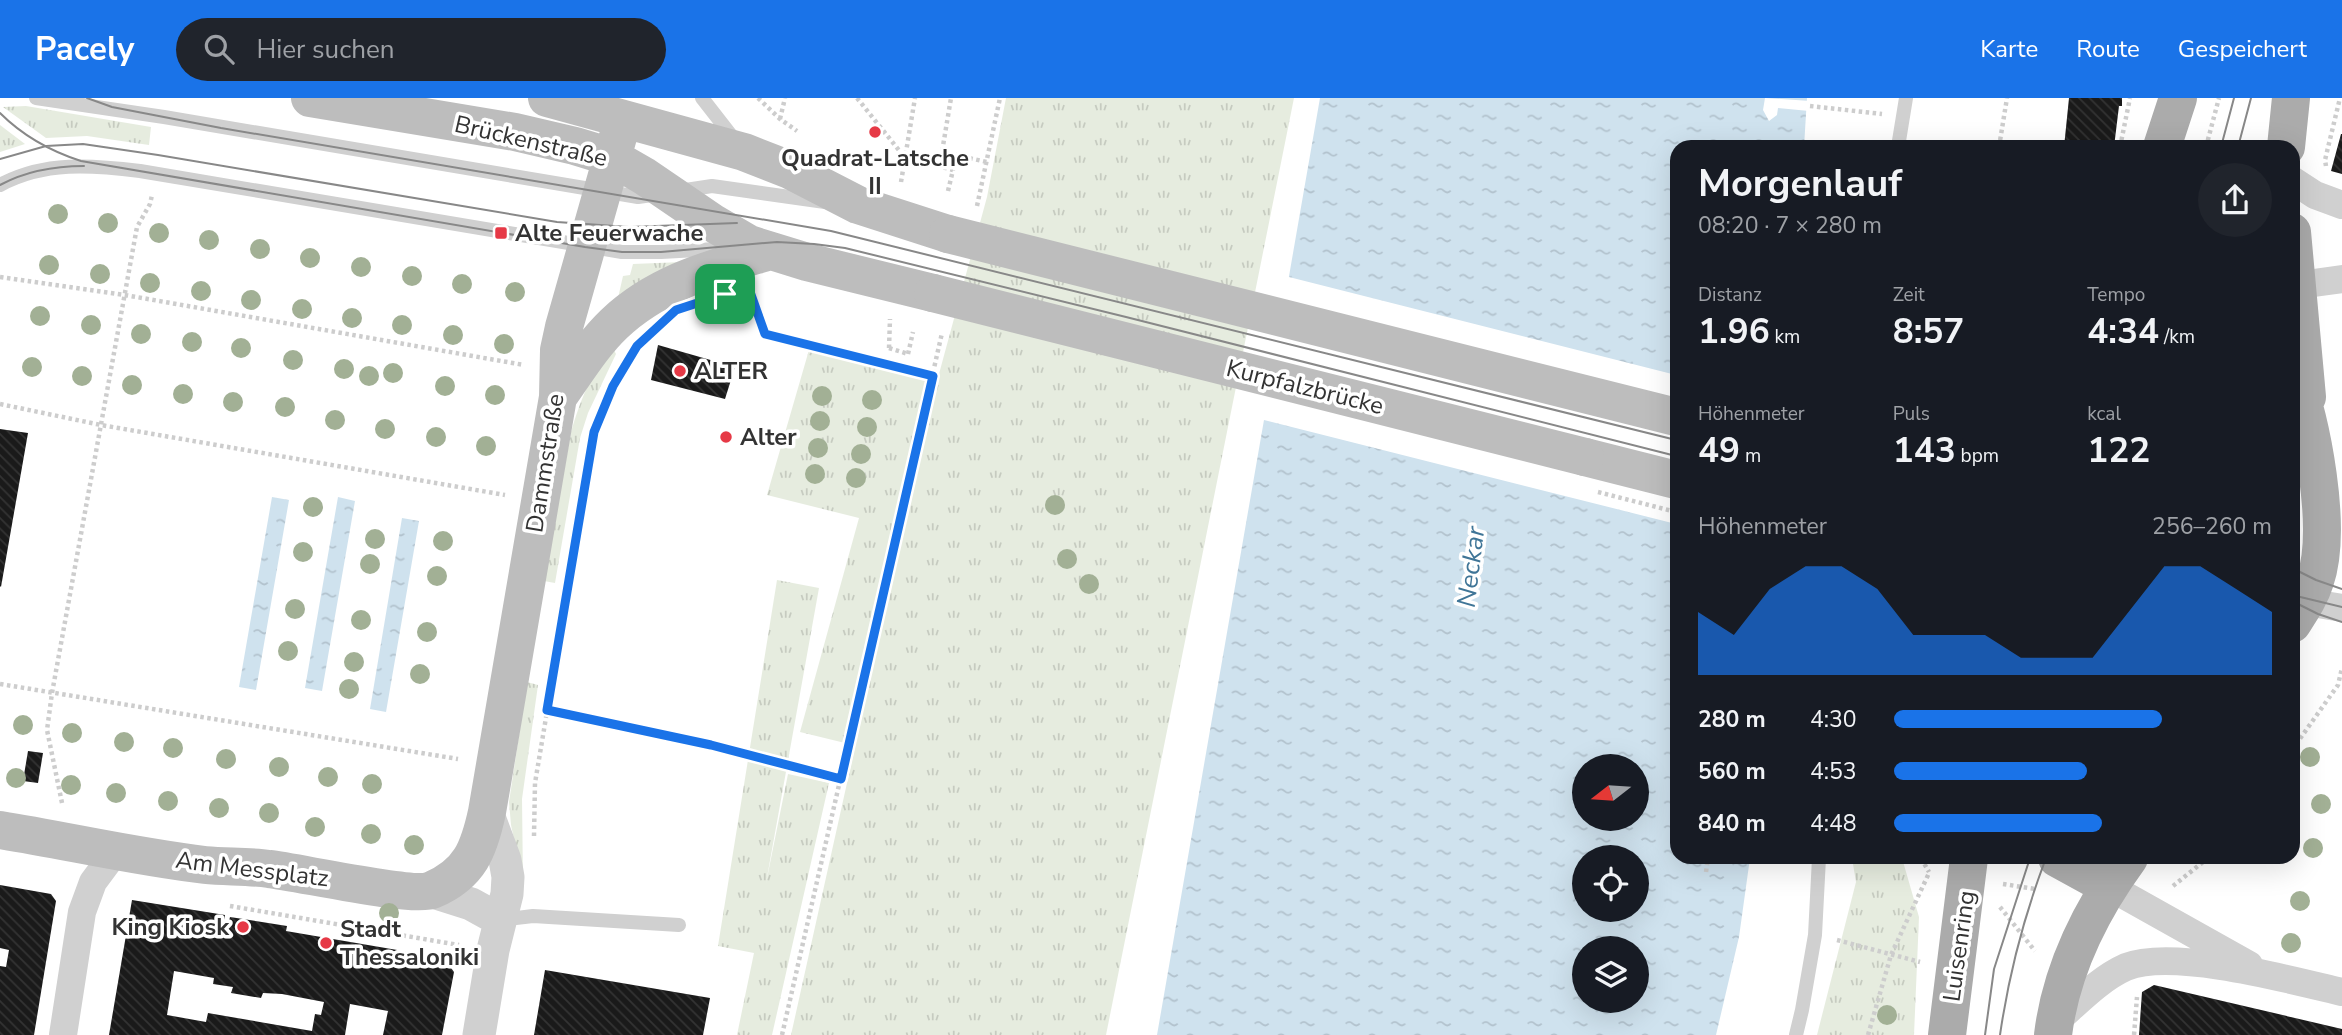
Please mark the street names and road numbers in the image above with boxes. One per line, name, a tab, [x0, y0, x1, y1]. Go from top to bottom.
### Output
street label: Brückenstraße	[451, 108, 611, 174]
street label: Kurpfalzbrücke	[1223, 352, 1387, 422]
street label: Dammstraße	[518, 391, 572, 535]
street label: Am Messplatz	[174, 844, 330, 894]
street label: Luisenring	[1935, 889, 1983, 1003]

